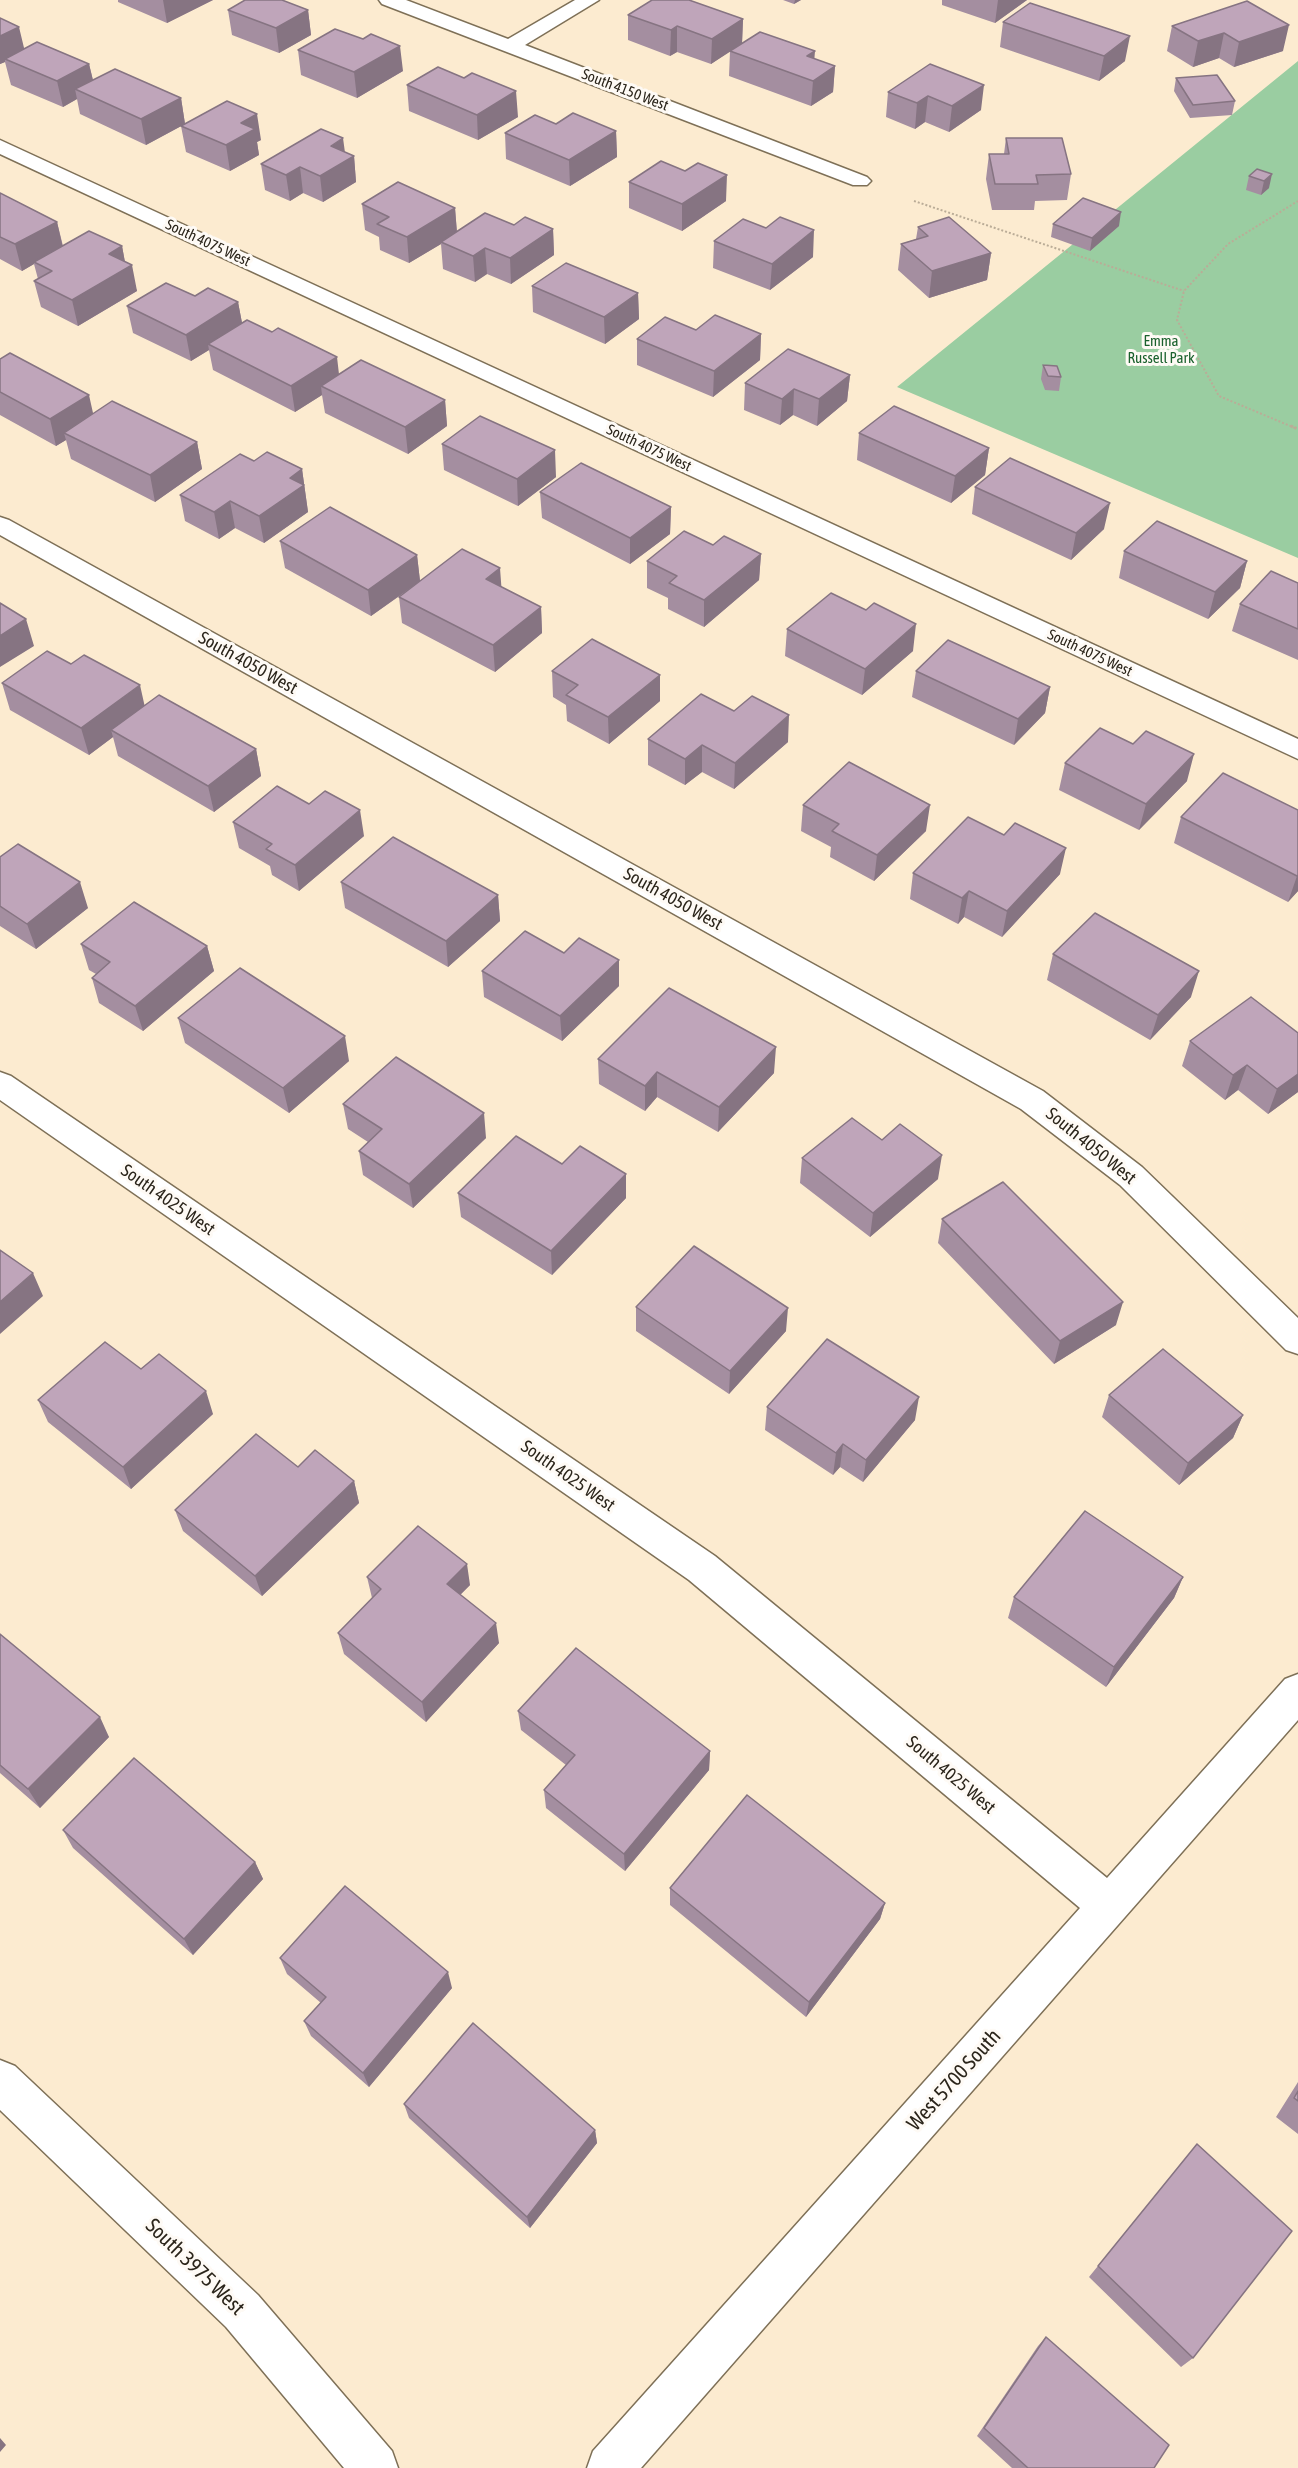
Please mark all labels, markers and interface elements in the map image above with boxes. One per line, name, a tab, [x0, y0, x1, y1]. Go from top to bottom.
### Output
street label: South 4150 West	[579, 65, 671, 115]
street label: South 4075 West	[163, 216, 253, 270]
park label: Emma Russell Park	[1127, 332, 1195, 367]
street label: South 4075 West	[604, 421, 694, 475]
street label: South 4075 West	[1045, 626, 1135, 680]
street label: South 4050 West	[195, 627, 301, 699]
street label: South 4050 West	[620, 863, 726, 935]
street label: South 4050 West	[1042, 1103, 1140, 1189]
street label: South 4025 West	[117, 1160, 219, 1240]
street label: South 4025 West	[517, 1436, 619, 1516]
street label: South 4025 West	[902, 1731, 1000, 1819]
street label: West 5700 South	[902, 2024, 1006, 2136]
street label: South 3975 West	[140, 2214, 250, 2320]

